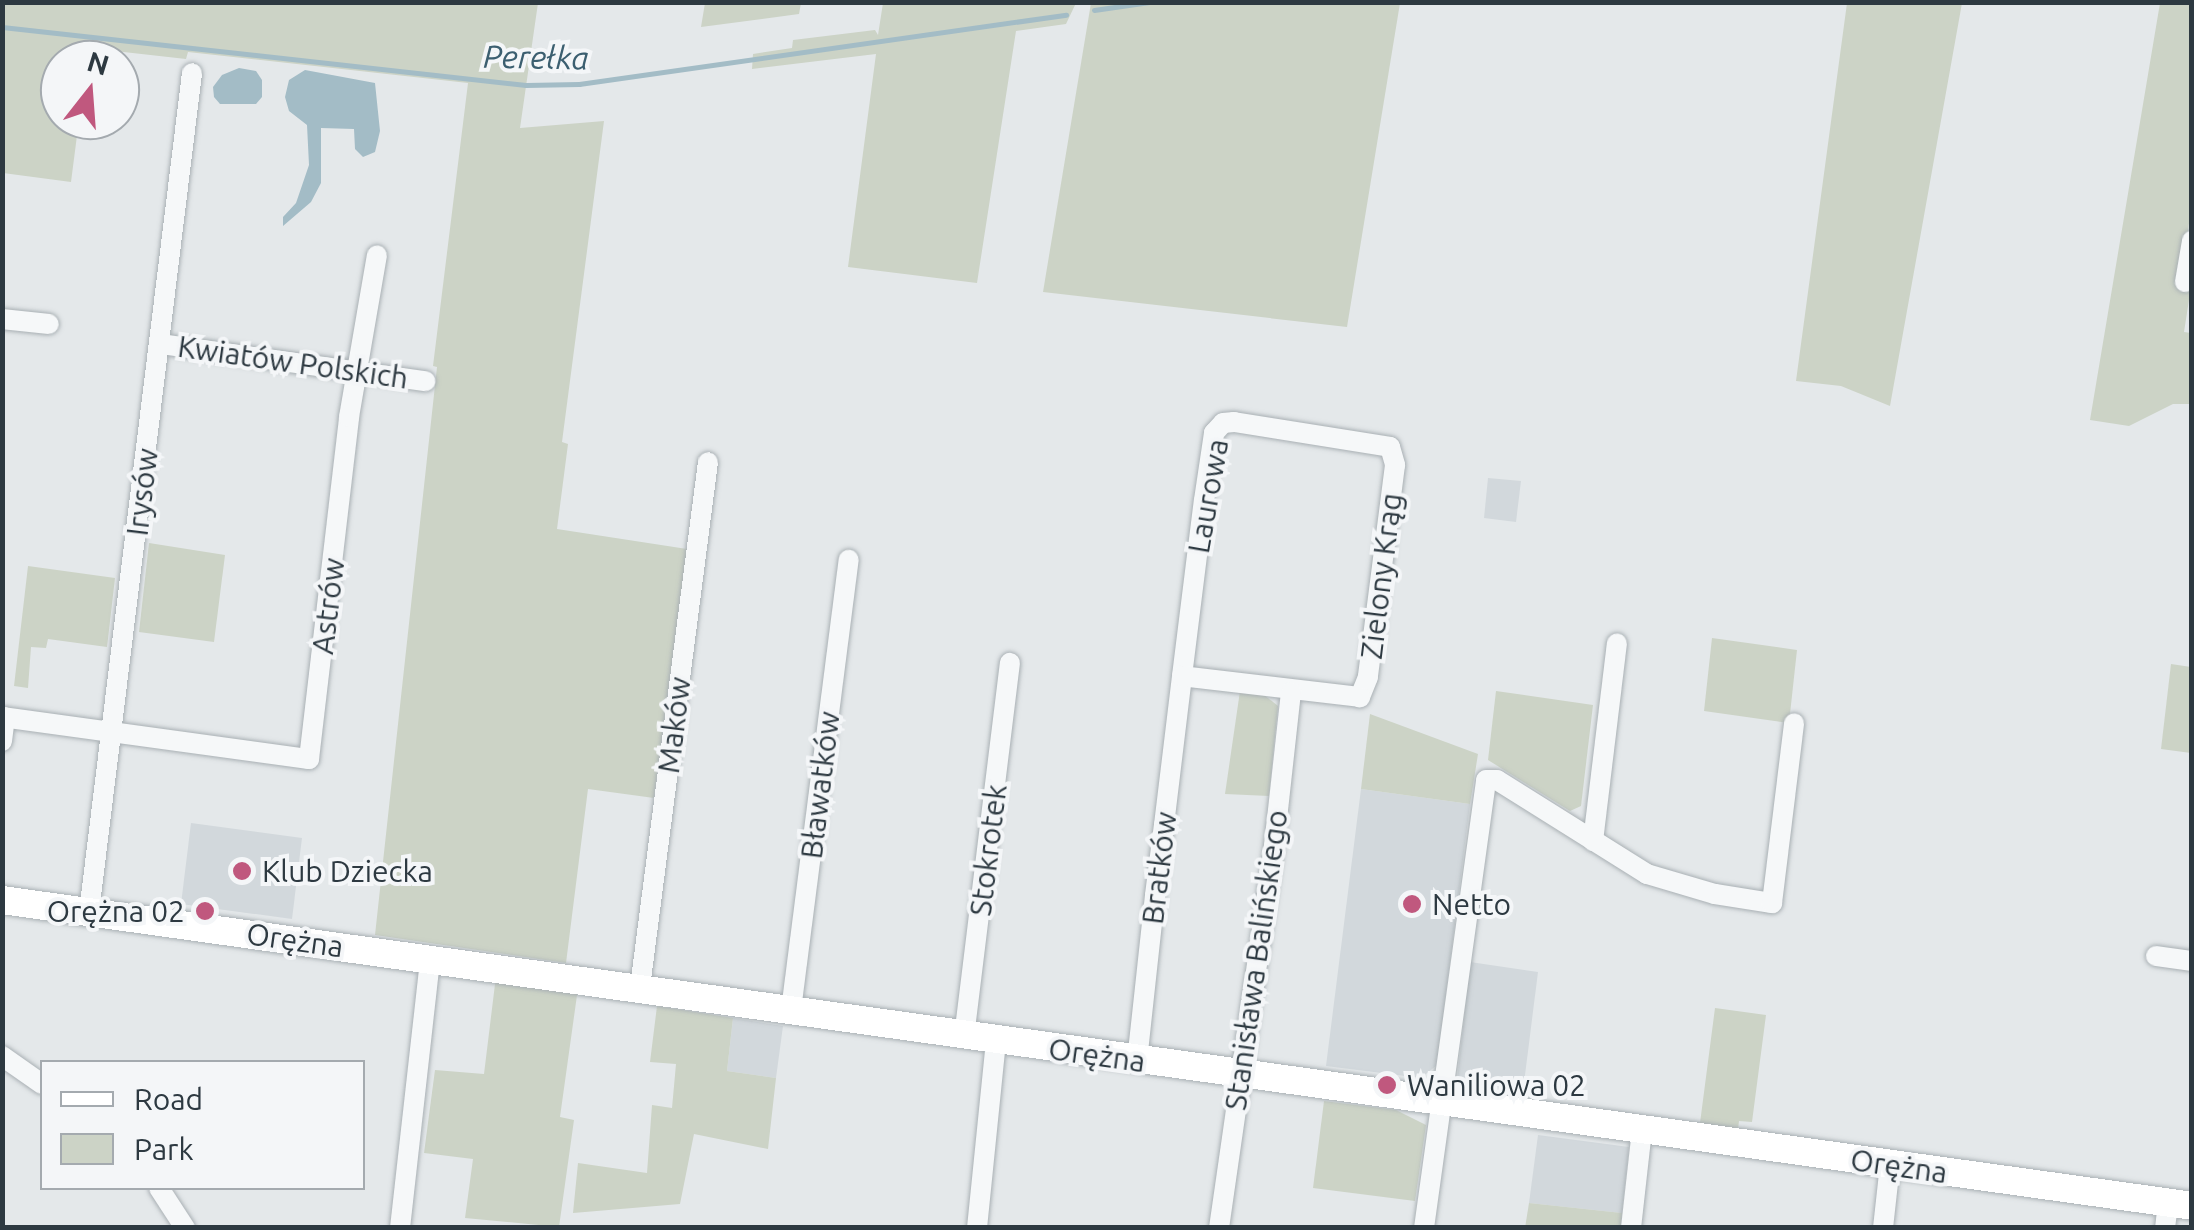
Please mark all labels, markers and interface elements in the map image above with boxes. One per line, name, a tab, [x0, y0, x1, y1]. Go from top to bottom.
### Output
water label: Perełka	[483, 37, 589, 77]
north arrow	[40, 40, 140, 140]
text: N	[84, 45, 113, 81]
street label: Kwiatów Polskich	[176, 328, 410, 396]
street label: Laurowa	[1180, 436, 1236, 556]
street label: Irysów	[119, 446, 165, 538]
street label: Zielony Krąg	[1353, 491, 1409, 661]
street label: Astrów	[304, 556, 352, 656]
street label: Maków	[650, 675, 698, 775]
street label: Bławatków	[793, 709, 847, 861]
street label: Stokrotek	[962, 782, 1014, 918]
street label: Stanisława Balińskiego	[1217, 808, 1295, 1112]
street label: Bratków	[1134, 810, 1184, 926]
place label: Klub Dziecka	[262, 853, 433, 889]
marker: Klub Dziecka	[231, 860, 253, 882]
place label: Netto	[1432, 886, 1511, 922]
place label: Orężna 02	[47, 893, 185, 929]
marker: Netto	[1401, 893, 1423, 915]
marker: Orężna 02	[194, 900, 216, 922]
street label: Orężna	[244, 915, 346, 965]
street label: Orężna	[1046, 1030, 1148, 1080]
legend	[40, 1060, 365, 1190]
place label: Waniliowa 02	[1407, 1067, 1586, 1103]
marker: Waniliowa 02	[1376, 1074, 1398, 1096]
text: Road	[134, 1082, 203, 1116]
text: Park	[134, 1132, 194, 1166]
street label: Orężna	[1848, 1141, 1950, 1191]

